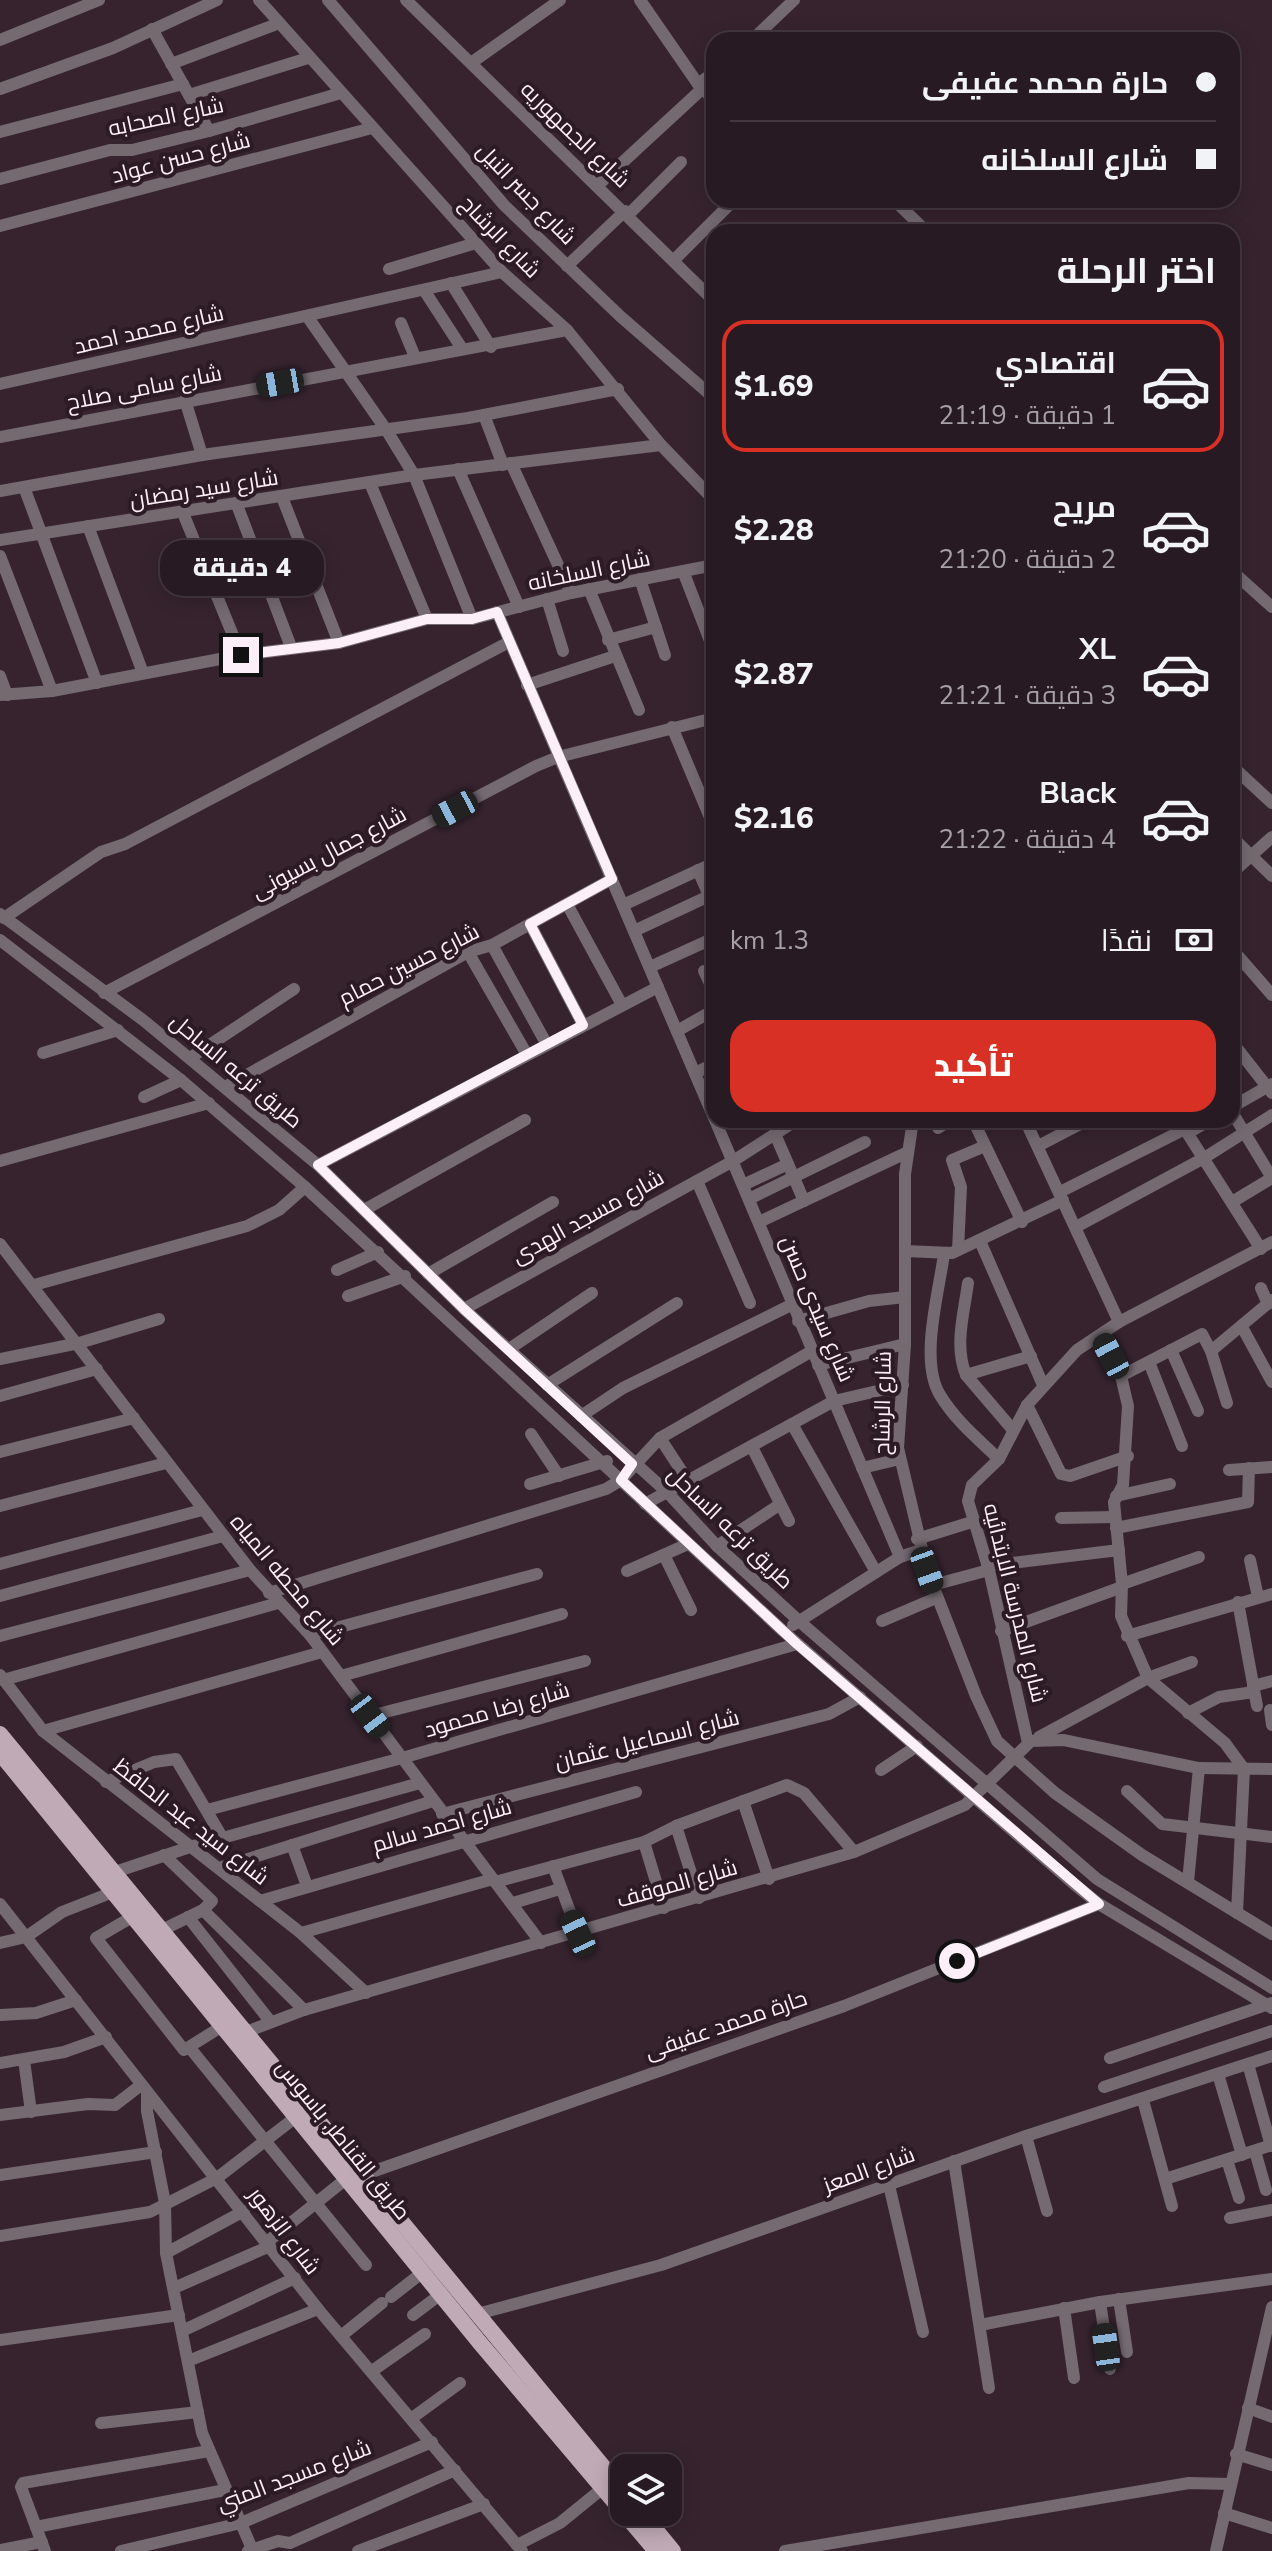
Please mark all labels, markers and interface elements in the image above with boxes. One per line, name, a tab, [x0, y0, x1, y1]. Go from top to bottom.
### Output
text: حارة محمد عفيفى	[922, 63, 1168, 104]
street label: شارع الجمهوريه	[514, 75, 636, 195]
street label: شارع الصحابه	[105, 90, 227, 144]
street label: شارع حسن عواد	[108, 125, 254, 191]
street label: شارع جسر النيل	[470, 136, 582, 252]
text: شارع السلخانه	[981, 140, 1168, 181]
street label: شارع الرشاح	[453, 189, 547, 285]
text: اختر الرحلة	[1057, 247, 1216, 296]
street label: شارع محمد احمد	[71, 298, 227, 362]
text: اقتصادي	[995, 343, 1116, 384]
icon: car	[1140, 350, 1212, 422]
street label: شارع سامى صلاح	[64, 358, 224, 418]
text: $1.69	[734, 366, 814, 407]
car	[254, 367, 306, 399]
text: 1 دقيقة · 21:19	[938, 398, 1116, 433]
street label: شارع سيد رمضان	[127, 462, 281, 516]
text: مريح	[1053, 487, 1116, 528]
icon: car	[1140, 494, 1212, 566]
text: $2.28	[734, 510, 814, 551]
callout: 4 دقيقة	[159, 539, 323, 595]
text: 2 دقيقة · 21:20	[938, 542, 1116, 577]
street label: شارع السلخانه	[525, 543, 653, 599]
text: 4 دقيقة	[193, 550, 291, 585]
text: XL	[1079, 629, 1116, 670]
route end	[223, 637, 259, 673]
icon: car	[1140, 638, 1212, 710]
text: $2.87	[734, 654, 814, 695]
text: 3 دقيقة · 21:21	[938, 678, 1116, 713]
text: Black	[1039, 773, 1116, 814]
icon: car	[1140, 782, 1212, 854]
car	[428, 787, 482, 831]
text: $2.16	[734, 798, 814, 839]
street label: شارع جمال بسيونى	[246, 800, 412, 906]
text: 4 دقيقة · 21:22	[938, 822, 1116, 857]
street label: شارع حسين حمام	[333, 917, 485, 1013]
icon: cash	[1172, 918, 1216, 962]
text: نقدًا	[1101, 921, 1152, 962]
text: 1.3 km	[730, 923, 809, 958]
street label: طريق ترعه الساحل	[163, 1007, 309, 1135]
button: تأكيد	[730, 1020, 1216, 1112]
street label: شارع مسجد الهدى	[506, 1163, 670, 1271]
street label: شارع سيدى حسن	[773, 1231, 861, 1387]
car	[1089, 1329, 1133, 1383]
street label: شارع الرشاح	[867, 1351, 899, 1455]
street label: طريق ترعه الساحل	[660, 1460, 800, 1596]
street label: شارع المدرسة الابتدائيه	[976, 1500, 1054, 1706]
street label: شارع محطه المياه	[223, 1508, 351, 1652]
car	[908, 1543, 946, 1597]
street label: شارع رضا محمود	[421, 1675, 573, 1745]
car	[346, 1690, 394, 1742]
street label: شارع اسماعيل عثمان	[551, 1702, 743, 1778]
street label: شارع سيد عبد الحافظ	[107, 1752, 275, 1892]
street label: شارع احمد سالم	[369, 1792, 515, 1860]
street label: شارع الموقف	[613, 1852, 741, 1916]
car	[557, 1906, 599, 1960]
route start	[939, 1943, 975, 1979]
street label: حارة محمد عفيفى	[641, 1983, 811, 2067]
street label: طريق القناطر, باسوس	[269, 2053, 417, 2227]
street label: شارع المعز	[817, 2140, 919, 2201]
street label: شارع الزهور	[240, 2179, 327, 2281]
car	[1091, 2322, 1121, 2372]
street label: شارع مسجد المني	[212, 2433, 376, 2520]
map controls	[610, 2454, 682, 2526]
button: layers	[610, 2454, 682, 2526]

